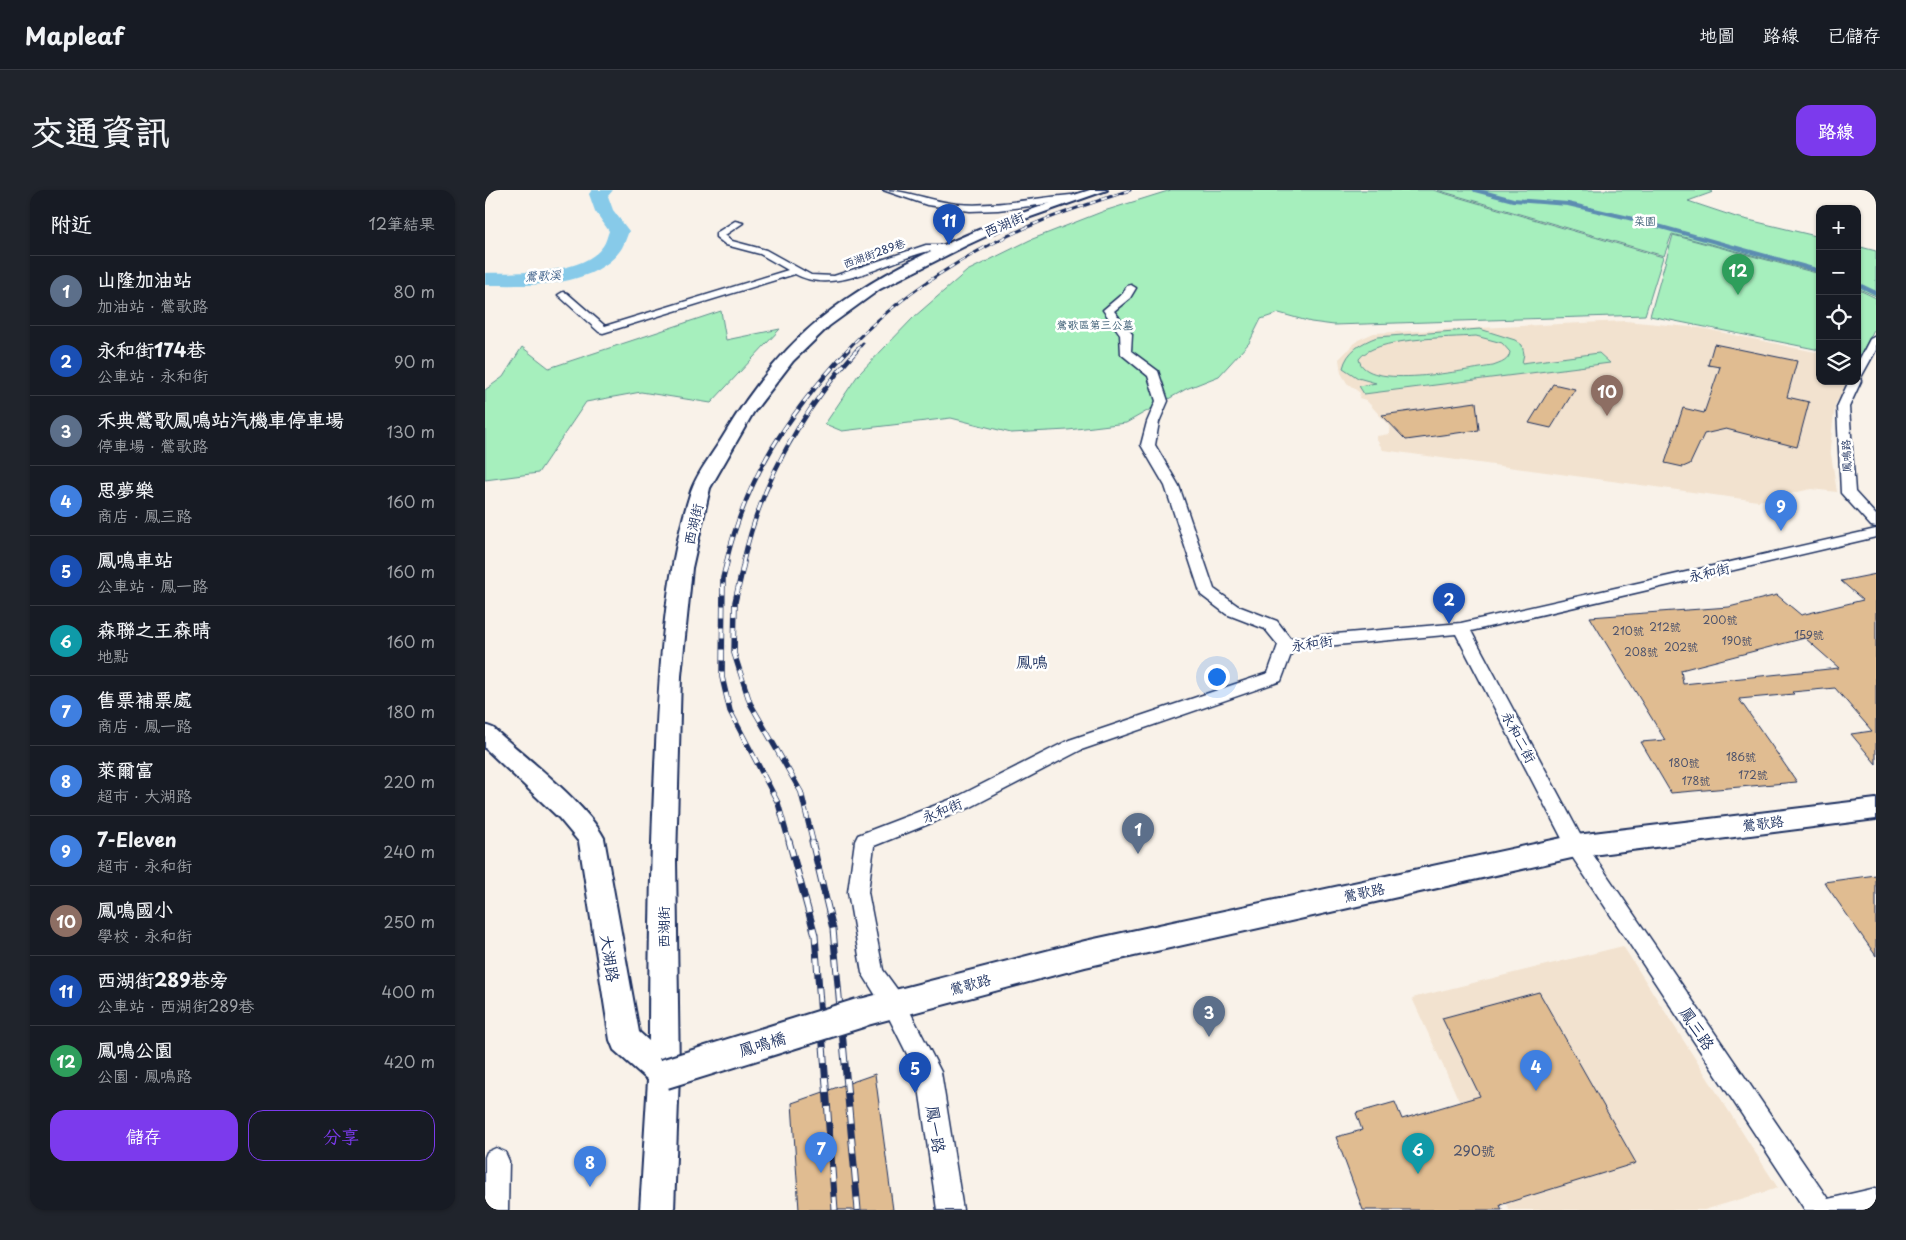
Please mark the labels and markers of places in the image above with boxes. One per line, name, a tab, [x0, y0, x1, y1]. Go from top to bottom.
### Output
pin: 11	[933, 204, 965, 245]
pin: 12	[1722, 254, 1754, 295]
pin: 10	[1591, 375, 1623, 416]
pin: 9	[1765, 490, 1797, 531]
pin: 2	[1433, 583, 1465, 624]
pin: 1	[1122, 813, 1154, 854]
pin: 3	[1193, 996, 1225, 1037]
pin: 4	[1520, 1050, 1552, 1091]
pin: 5	[899, 1052, 931, 1093]
pin: 7	[805, 1132, 837, 1173]
pin: 6	[1402, 1133, 1434, 1174]
pin: 8	[574, 1146, 606, 1187]

